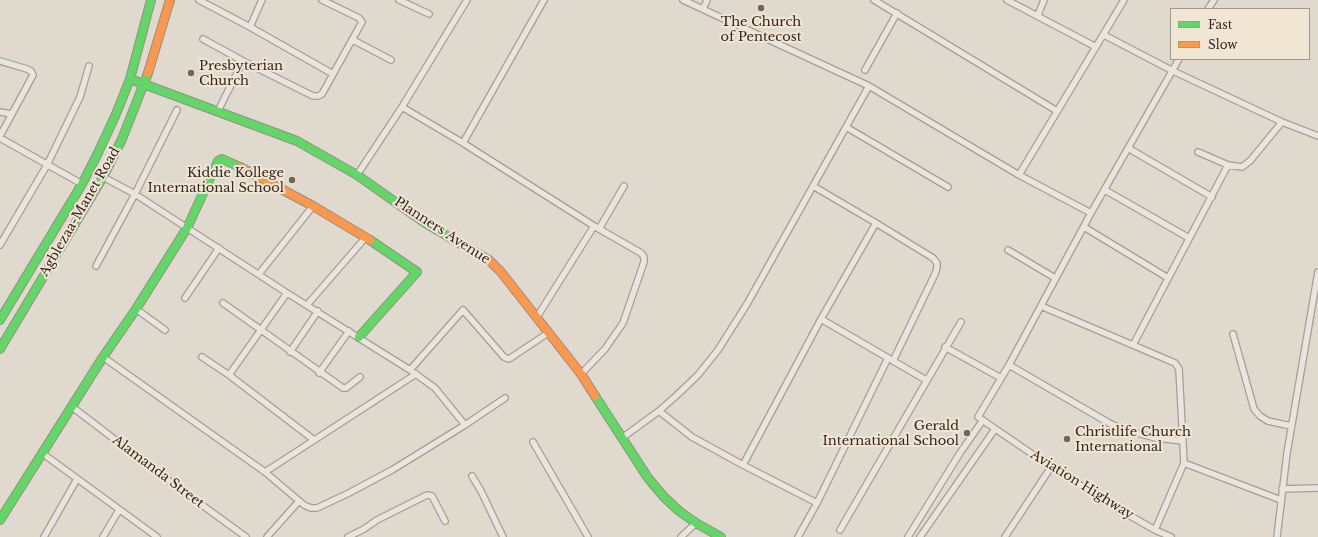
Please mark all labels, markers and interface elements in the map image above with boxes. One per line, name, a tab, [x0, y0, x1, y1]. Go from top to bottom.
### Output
marker: The Church of Pentecost	[756, 3, 766, 13]
legend	[1170, 8, 1310, 60]
place label: The Church of Pentecost	[720, 14, 802, 45]
text: Fast	[1208, 17, 1232, 32]
text: Slow	[1208, 37, 1237, 52]
place label: Presbyterian Church	[199, 58, 283, 89]
marker: Presbyterian Church	[186, 68, 196, 78]
street label: Agblezaa-Manet Road	[37, 145, 123, 279]
place label: Kiddie Kollege International School	[147, 165, 284, 196]
marker: Kiddie Kollege International School	[287, 175, 297, 185]
street label: Planners Avenue	[391, 194, 493, 268]
place label: Gerald International School	[822, 418, 959, 449]
place label: Christlife Church International	[1075, 424, 1191, 455]
marker: Gerald International School	[962, 428, 972, 438]
street label: Alamanda Street	[109, 433, 207, 511]
marker: Christlife Church International	[1062, 434, 1072, 444]
street label: Aviation Highway	[1028, 447, 1136, 523]

